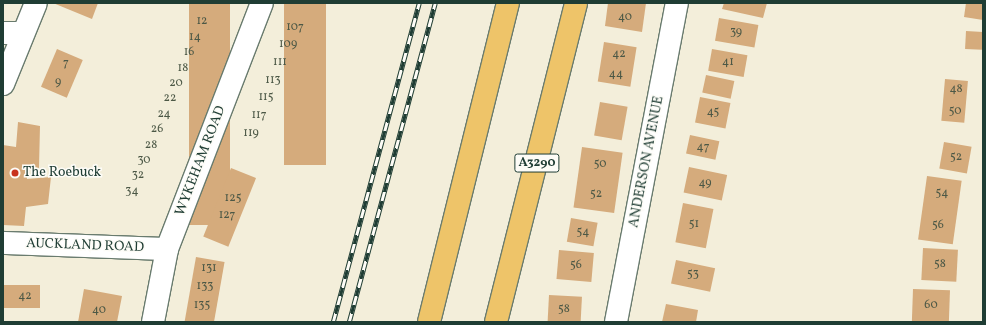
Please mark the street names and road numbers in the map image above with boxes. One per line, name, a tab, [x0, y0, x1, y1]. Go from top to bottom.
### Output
street label: ANDERSON AVENUE	[626, 95, 668, 229]
street label: WYKEHAM ROAD	[172, 104, 230, 218]
road number: A3290	[514, 152, 560, 174]
street label: AUCKLAND ROAD	[26, 236, 144, 256]

